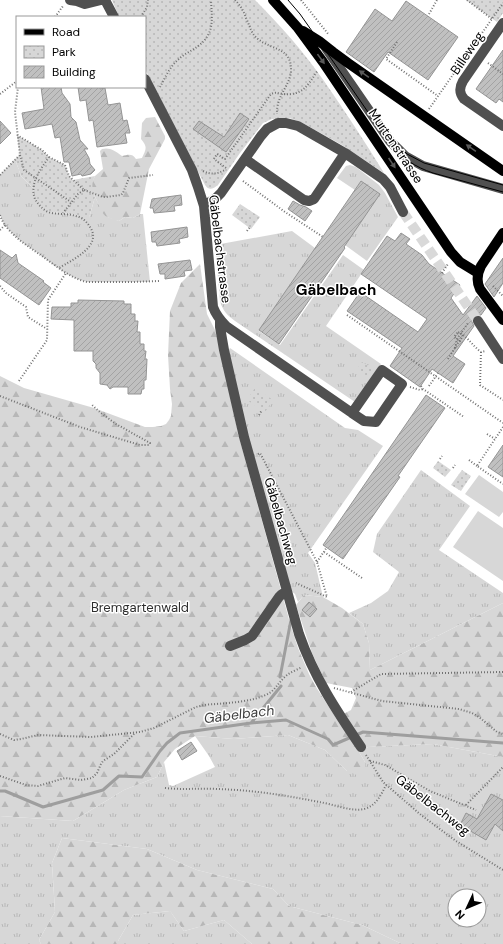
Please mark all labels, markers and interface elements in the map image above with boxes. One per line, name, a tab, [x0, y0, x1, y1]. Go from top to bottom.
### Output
legend	[16, 16, 146, 88]
text: Road	[52, 24, 80, 40]
street label: Billeweg	[446, 28, 488, 78]
text: Park	[52, 44, 76, 60]
one-way arrow	[317, 54, 325, 64]
text: Building	[52, 64, 96, 80]
one-way arrow	[359, 70, 369, 78]
street label: Murtenstrasse	[365, 105, 427, 187]
one-way arrow	[466, 144, 476, 152]
one-way arrow	[388, 158, 396, 168]
street label: Gäbelbachstrasse	[205, 194, 235, 304]
district label: Gäbelbach	[296, 280, 376, 300]
street label: Gäbelbachweg	[260, 476, 302, 566]
park label: Bremgartenwald	[91, 599, 189, 616]
water label: Gäbelbach	[203, 701, 275, 727]
street label: Gäbelbachweg	[392, 771, 474, 839]
north arrow	[447, 888, 487, 928]
text: N	[452, 907, 468, 923]

